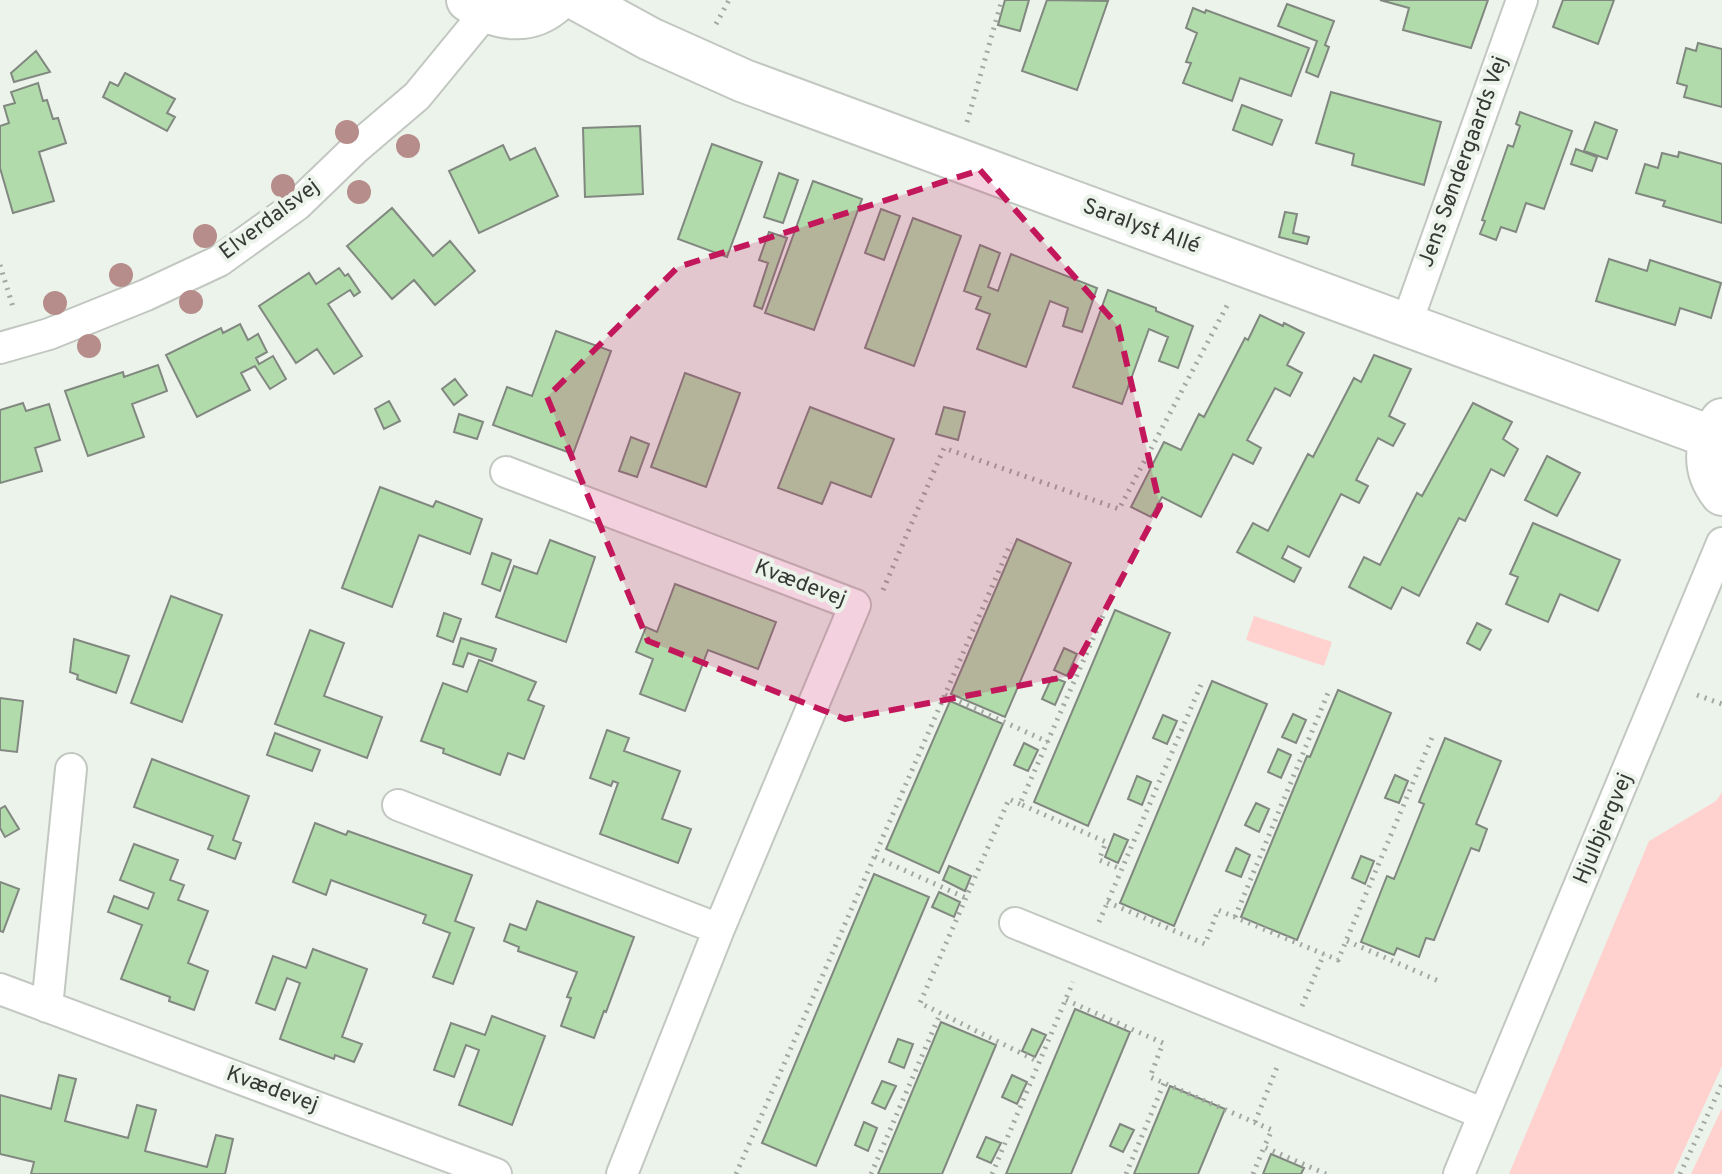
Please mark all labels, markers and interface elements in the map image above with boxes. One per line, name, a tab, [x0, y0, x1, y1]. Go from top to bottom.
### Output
street label: Jens Søndergaards Vej	[1413, 53, 1515, 271]
street label: Elverdalsvej	[215, 174, 325, 266]
street label: Saralyst Allé	[1079, 193, 1203, 261]
street label: Kvædevej	[750, 554, 850, 614]
street label: Hjulbjergvej	[1568, 769, 1640, 889]
street label: Kvædevej	[222, 1061, 322, 1119]

